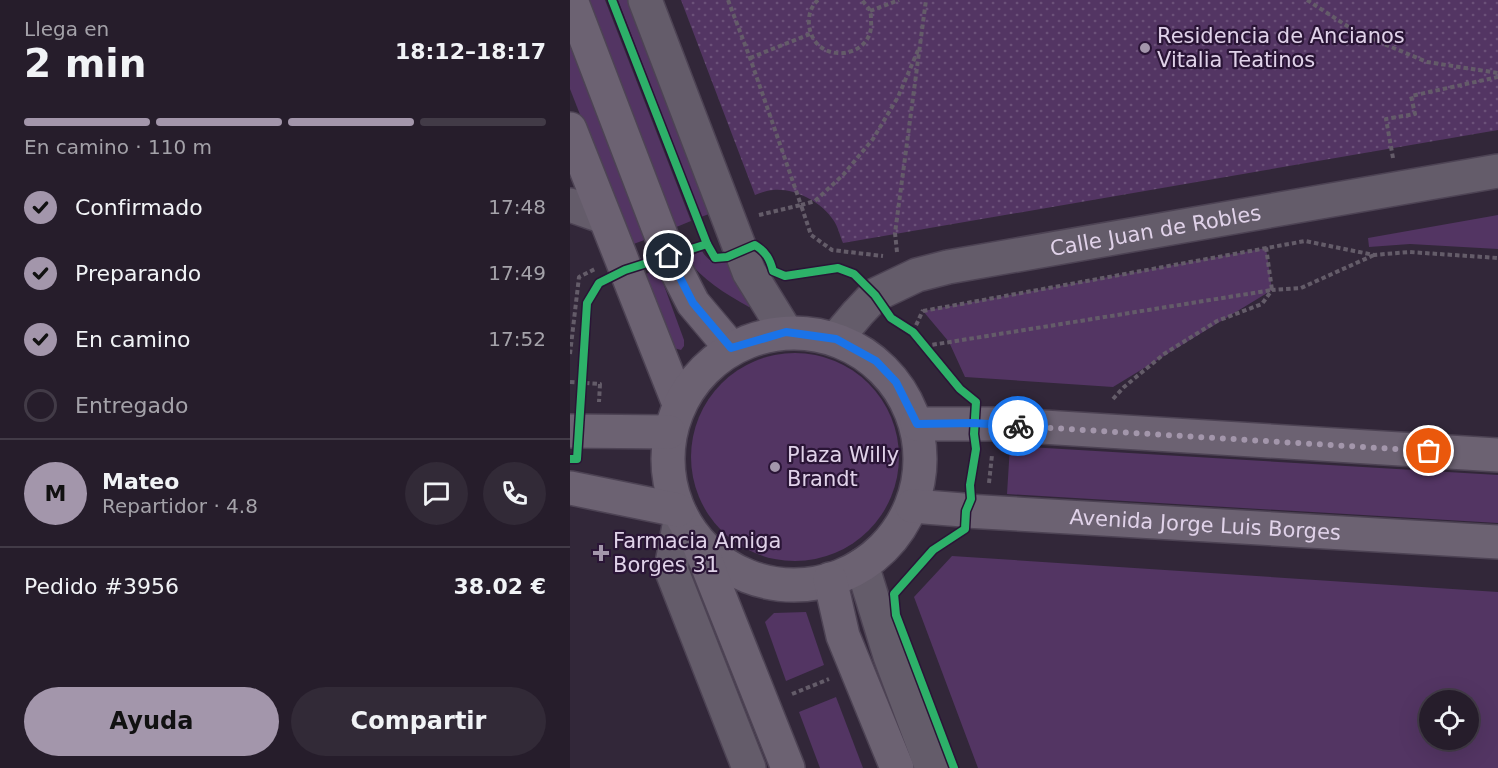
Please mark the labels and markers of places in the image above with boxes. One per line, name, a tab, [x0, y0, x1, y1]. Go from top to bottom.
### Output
place label: Residencia de Ancianos Vitalia Teatinos	[1157, 24, 1405, 72]
marker: Residencia de Ancianos Vitalia Teatinos	[1138, 41, 1152, 55]
pin	[643, 230, 694, 281]
pin	[1403, 425, 1454, 476]
place label: Plaza Willy Brandt	[787, 443, 899, 491]
marker: Plaza Willy Brandt	[768, 460, 782, 474]
place label: Farmacia Amiga Borges 31	[613, 529, 781, 577]
marker: Farmacia Amiga Borges 31	[594, 546, 608, 560]

